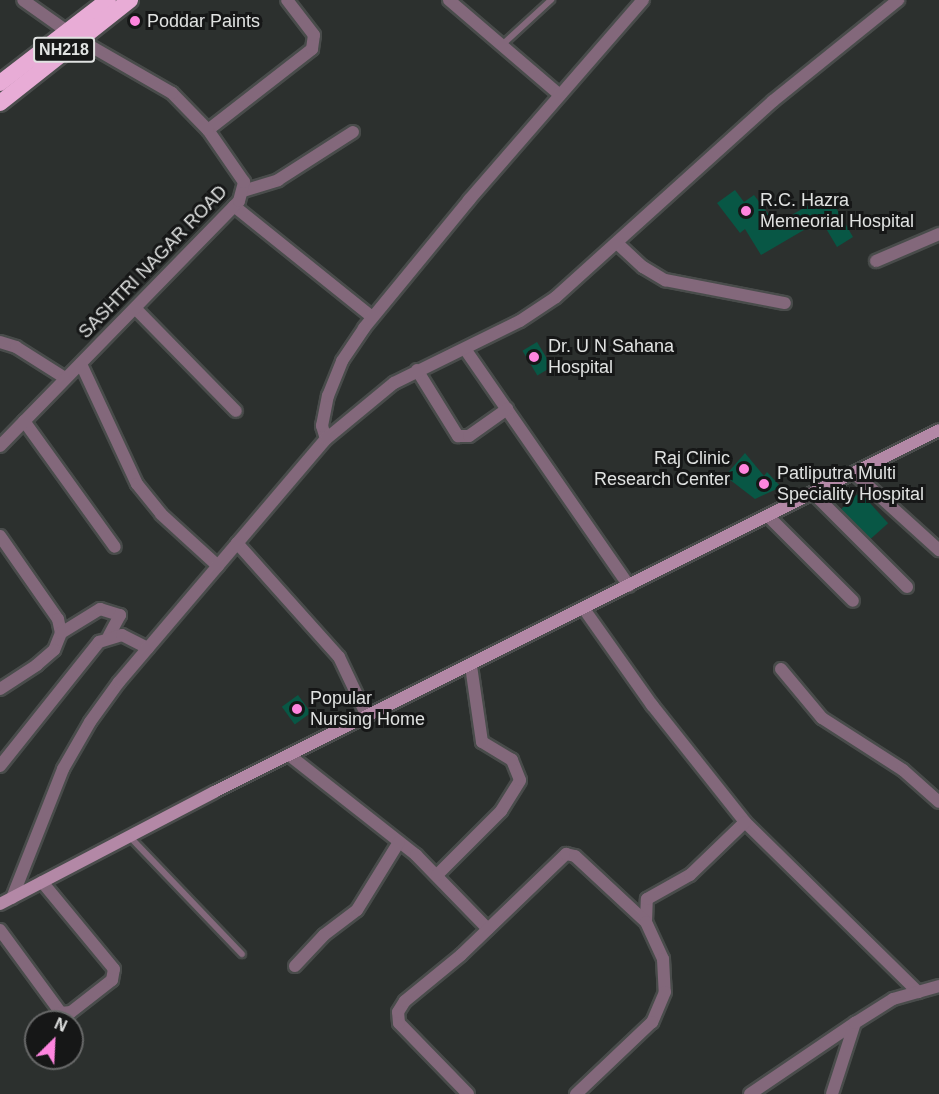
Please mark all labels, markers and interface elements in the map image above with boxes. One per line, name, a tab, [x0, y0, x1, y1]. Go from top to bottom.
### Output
place label: Poddar Paints	[147, 10, 260, 32]
marker: Poddar Paints	[128, 14, 142, 28]
road number: NH218	[32, 37, 96, 63]
street label: SASHTRI NAGAR ROAD	[74, 181, 232, 343]
place label: R.C. Hazra Memeorial Hospital	[760, 190, 914, 232]
marker: R.C. Hazra Memeorial Hospital	[737, 202, 755, 220]
place label: Dr. U N Sahana Hospital	[548, 336, 674, 378]
marker: Dr. U N Sahana Hospital	[525, 348, 543, 366]
place label: Raj Clinic Research Center	[594, 448, 730, 490]
marker: Raj Clinic Research Center	[735, 460, 753, 478]
place label: Patliputra Multi Speciality Hospital	[777, 463, 924, 506]
marker: Patliputra Multi Speciality Hospital	[755, 475, 773, 493]
place label: Popular Nursing Home	[310, 688, 425, 730]
marker: Popular Nursing Home	[288, 700, 306, 718]
north arrow	[24, 1010, 84, 1070]
text: N	[52, 1015, 69, 1035]

